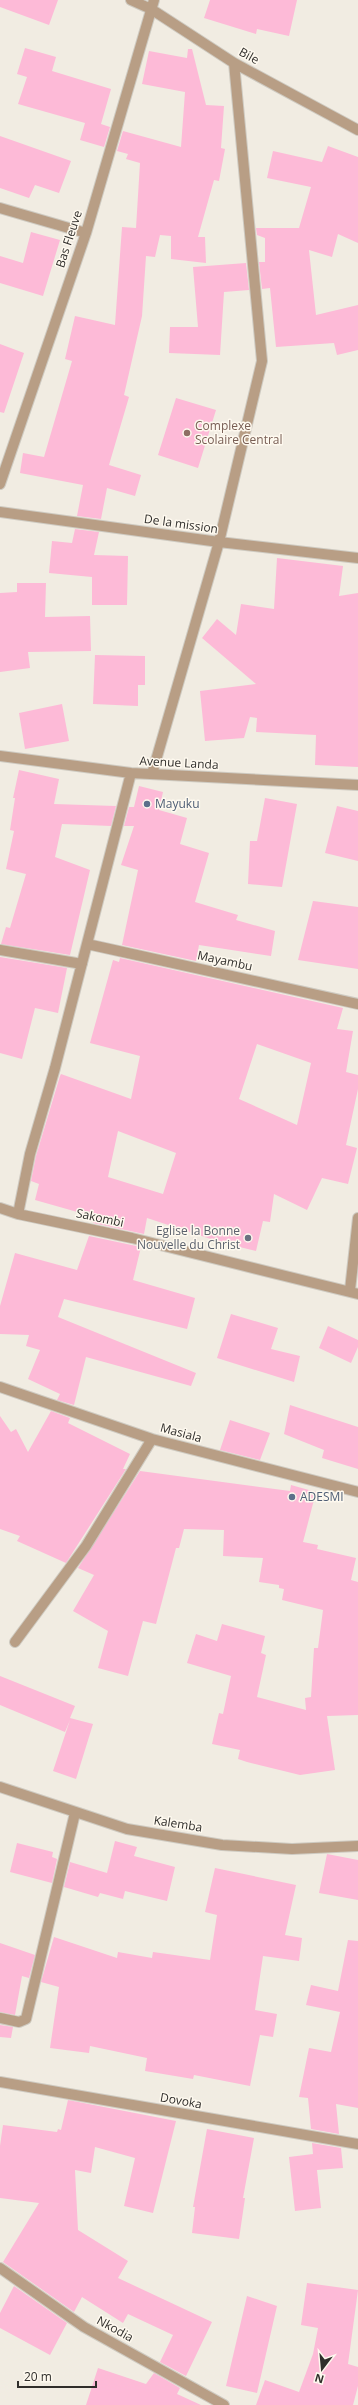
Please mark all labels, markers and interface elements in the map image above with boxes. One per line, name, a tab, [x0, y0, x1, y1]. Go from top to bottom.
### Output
street label: Bile	[236, 43, 263, 68]
street label: Bas Fleuve	[51, 208, 86, 270]
place label: Complexe Scolaire Central	[195, 417, 283, 448]
marker: Complexe Scolaire Central	[182, 428, 192, 438]
street label: De la mission	[143, 510, 219, 537]
street label: Avenue Landa	[139, 752, 219, 773]
place label: Mayuku	[155, 795, 200, 812]
marker: Mayuku	[142, 799, 152, 809]
street label: Mayambu	[196, 946, 254, 975]
street label: Sakombi	[75, 1204, 125, 1231]
place label: Eglise la Bonne Nouvelle du Christ	[137, 1222, 240, 1253]
marker: Eglise la Bonne Nouvelle du Christ	[243, 1233, 253, 1243]
street label: Masiala	[158, 1419, 204, 1446]
place label: ADESMI	[300, 1488, 344, 1505]
marker: ADESMI	[287, 1492, 297, 1502]
street label: Kalemba	[153, 1811, 204, 1836]
street label: Dovoka	[159, 2088, 203, 2113]
street label: Nkodia	[94, 2312, 137, 2346]
north arrow	[302, 2349, 342, 2389]
scale bar	[18, 2363, 96, 2389]
text: 20 m	[24, 2368, 52, 2385]
text: N	[313, 2371, 325, 2388]

